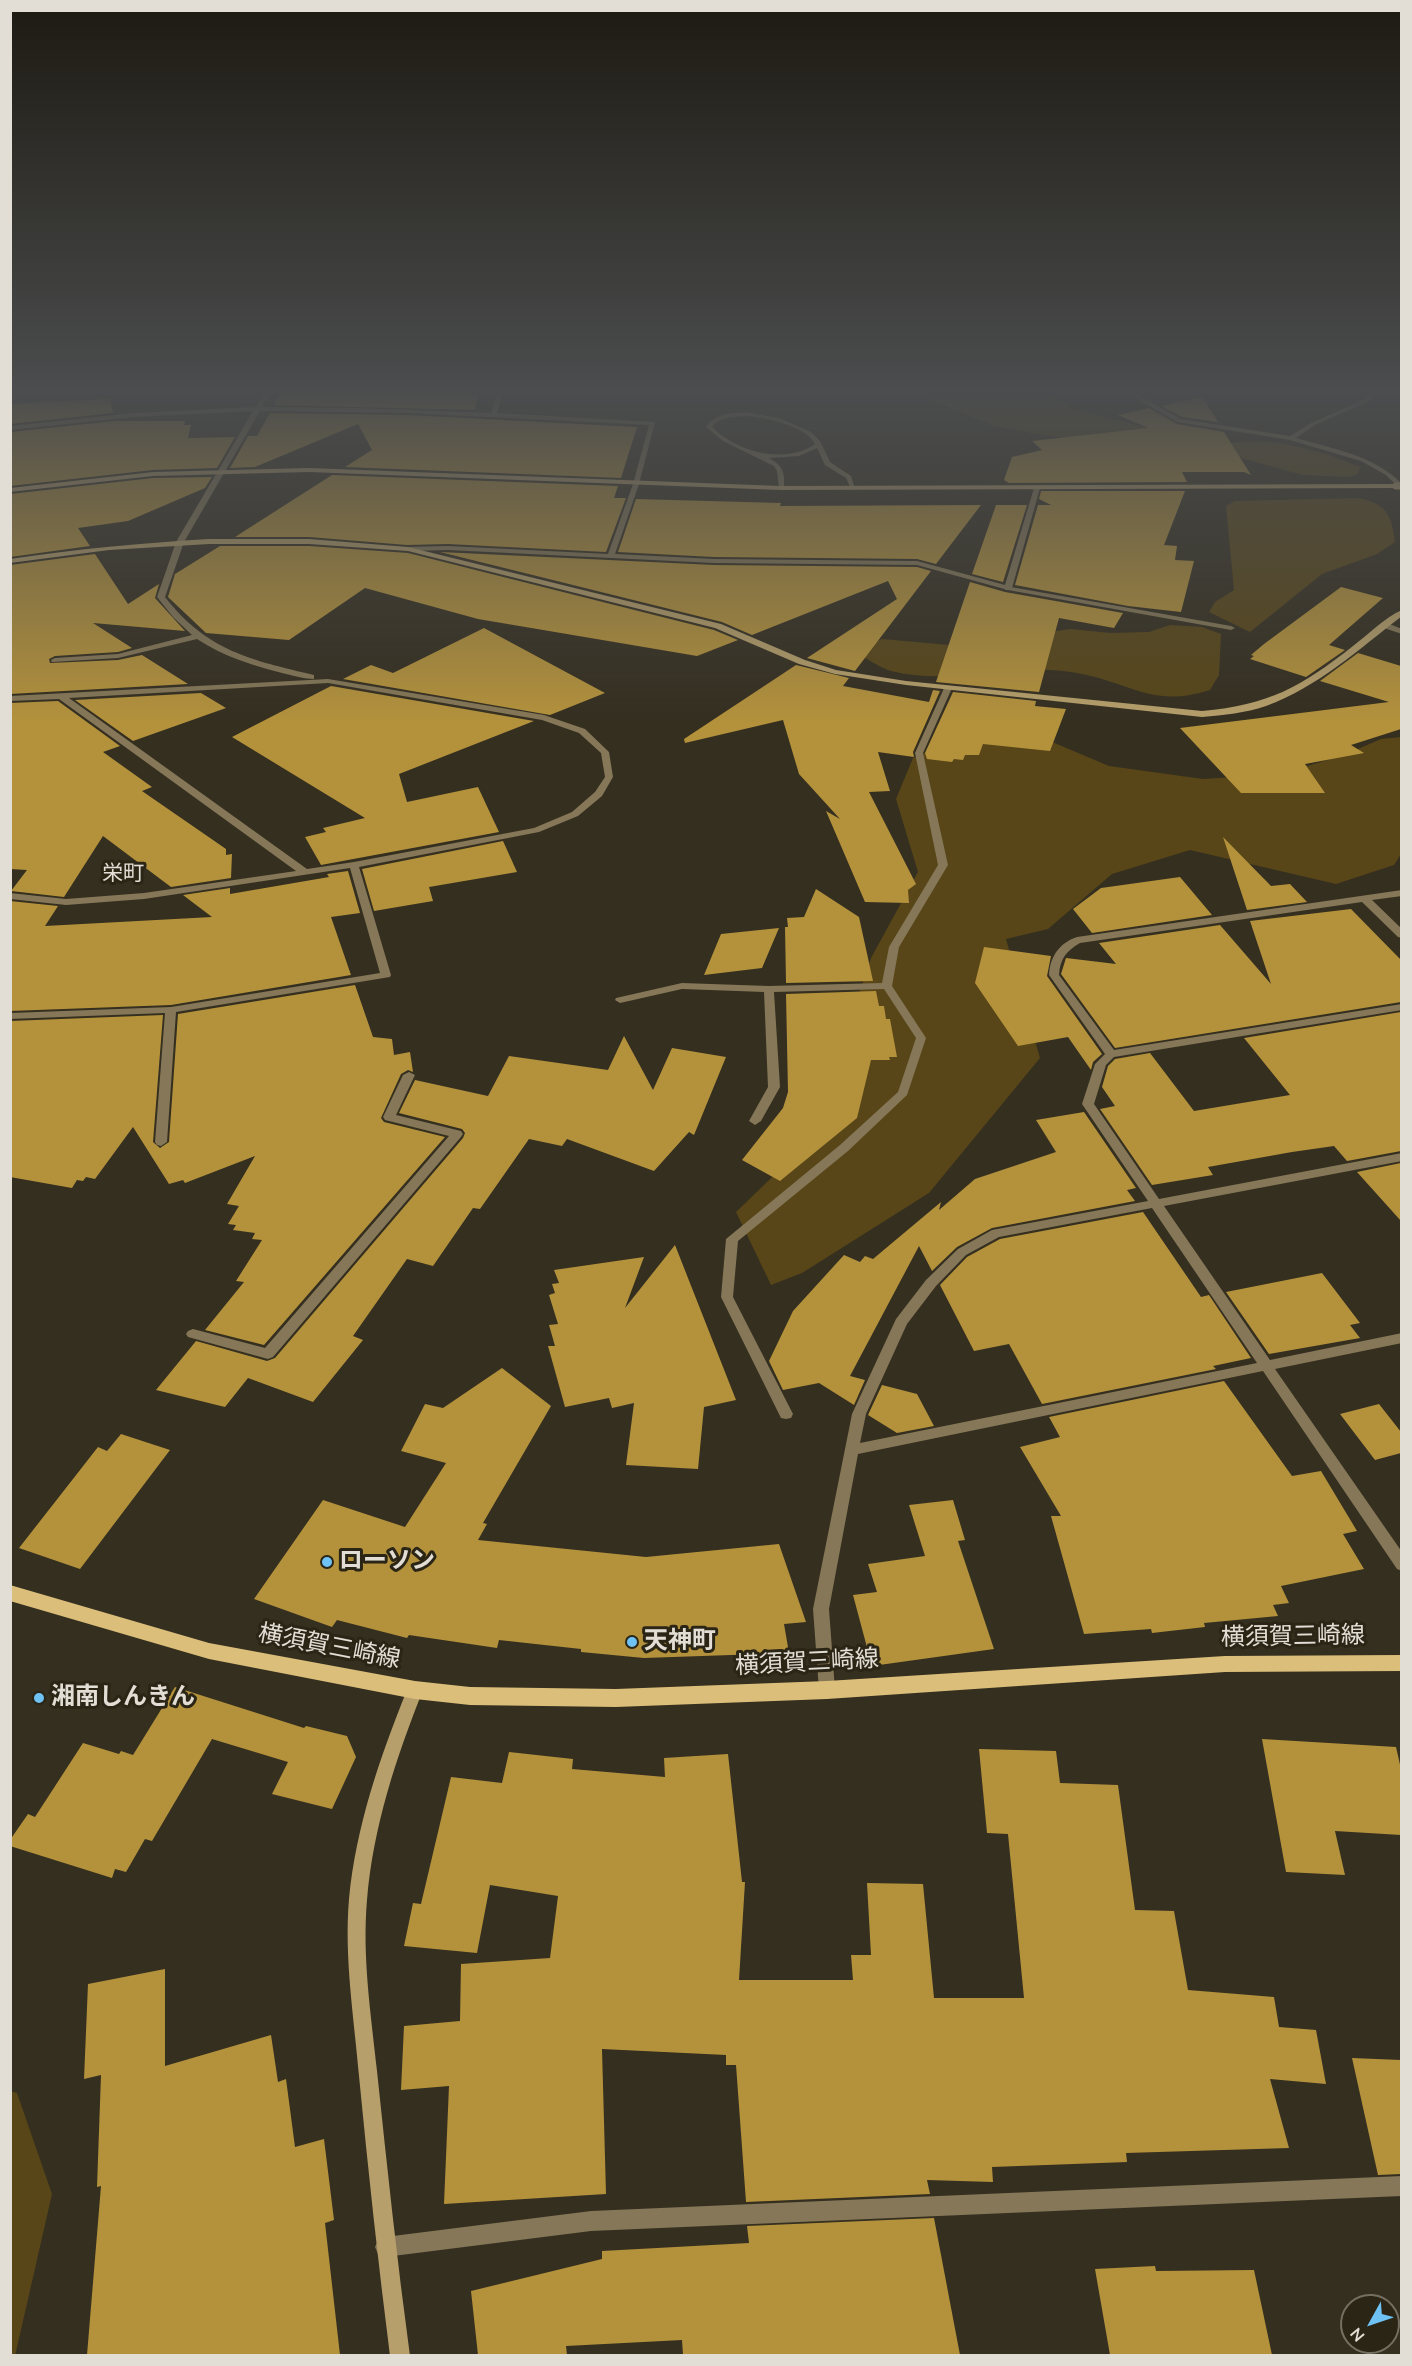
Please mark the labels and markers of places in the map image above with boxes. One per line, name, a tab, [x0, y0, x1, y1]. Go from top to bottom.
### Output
place label: ローソン	[339, 1548, 435, 1576]
marker: ローソン	[320, 1555, 334, 1569]
place label: 天神町	[644, 1628, 716, 1656]
marker: 天神町	[625, 1635, 639, 1649]
place label: 湘南しんきん	[51, 1684, 195, 1712]
marker: 湘南しんきん	[32, 1691, 46, 1705]

